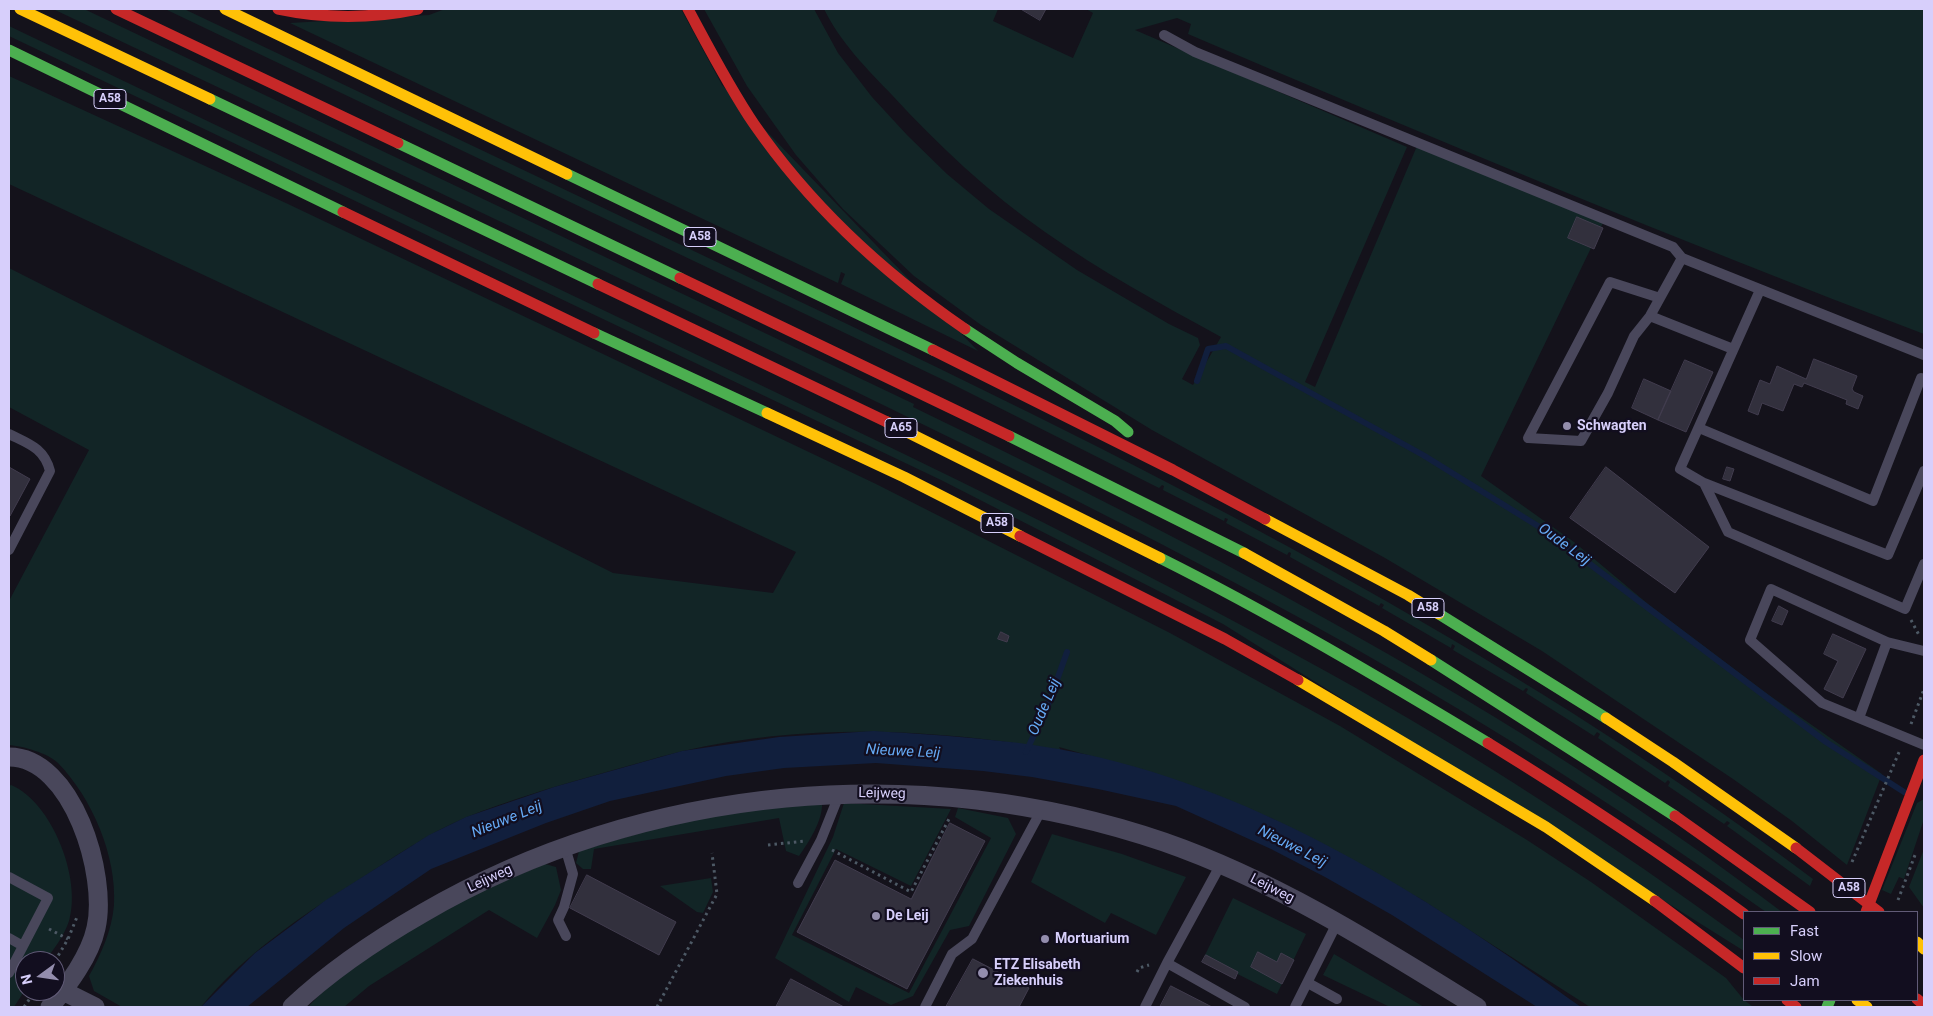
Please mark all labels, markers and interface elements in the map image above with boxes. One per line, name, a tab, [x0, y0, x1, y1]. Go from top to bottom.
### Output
road number: A58	[94, 90, 126, 108]
road number: A58	[684, 228, 716, 246]
road number: A65	[885, 418, 917, 438]
place label: Schwagten	[1577, 418, 1647, 434]
marker: Schwagten	[1561, 420, 1573, 432]
road number: A58	[981, 514, 1013, 532]
water label: Oude Leij	[1534, 520, 1594, 570]
road number: A58	[1412, 598, 1444, 618]
water label: Oude Leij	[1025, 676, 1065, 738]
water label: Nieuwe Leij	[865, 741, 941, 763]
street label: Leijweg	[858, 785, 906, 803]
water label: Nieuwe Leij	[469, 798, 545, 842]
water label: Nieuwe Leij	[1255, 822, 1329, 872]
street label: Leijweg	[465, 861, 515, 897]
street label: Leijweg	[1247, 871, 1297, 907]
road number: A58	[1833, 878, 1865, 898]
place label: De Leij	[886, 908, 929, 924]
marker: De Leij	[870, 910, 882, 922]
legend	[1743, 911, 1918, 1001]
text: Fast	[1790, 922, 1819, 940]
place label: Mortuarium	[1055, 931, 1129, 947]
marker: Mortuarium	[1039, 933, 1051, 945]
text: Slow	[1790, 947, 1822, 965]
north arrow	[15, 951, 65, 1001]
place label: ETZ Elisabeth Ziekenhuis	[994, 957, 1081, 990]
marker: ETZ Elisabeth Ziekenhuis	[976, 966, 990, 980]
text: Jam	[1790, 972, 1820, 990]
text: N	[17, 973, 35, 986]

